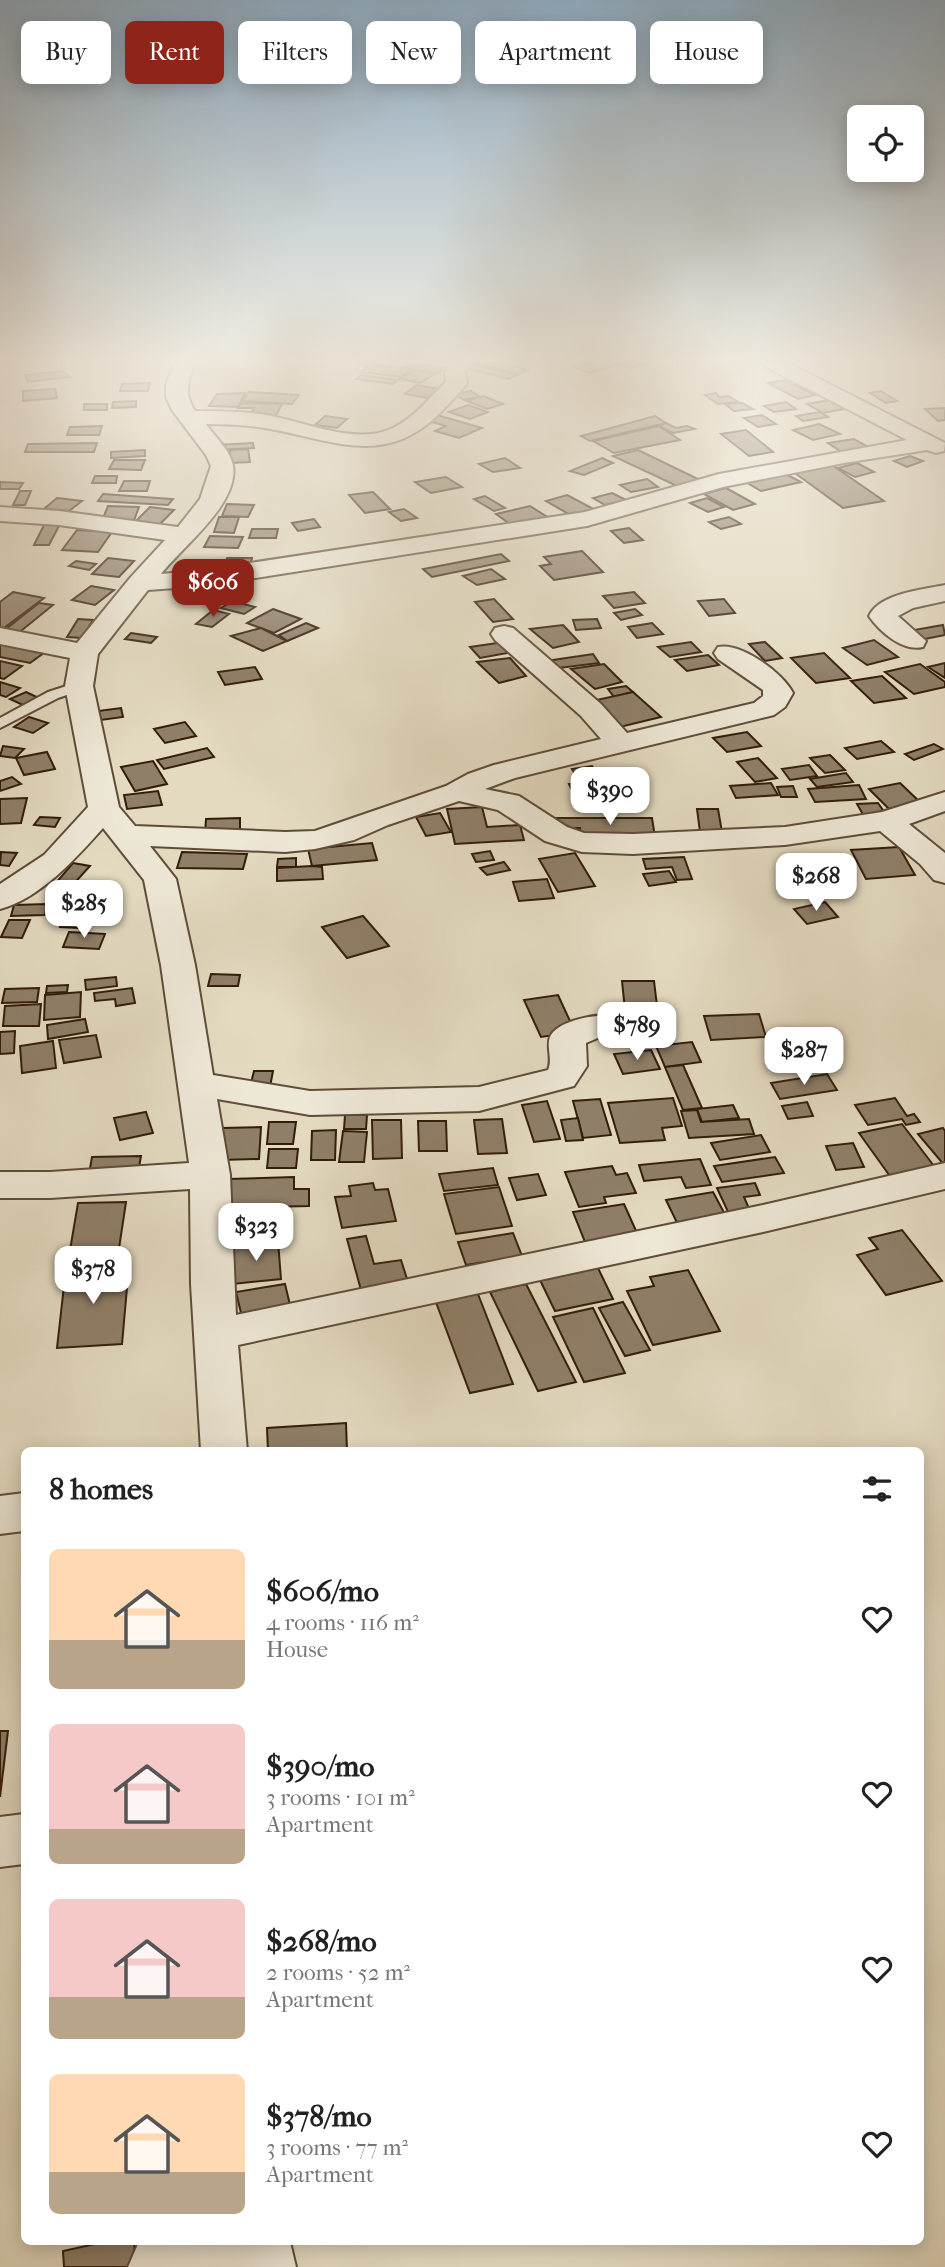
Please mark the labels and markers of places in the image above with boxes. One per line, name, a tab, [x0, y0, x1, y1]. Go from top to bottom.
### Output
pin: $606	[172, 560, 254, 619]
pin: $390	[569, 768, 651, 827]
pin: $268	[775, 853, 857, 913]
pin: $285	[43, 880, 125, 940]
pin: $789	[596, 1002, 678, 1062]
pin: $287	[763, 1028, 845, 1087]
pin: $323	[215, 1204, 297, 1263]
pin: $378	[52, 1246, 134, 1306]

